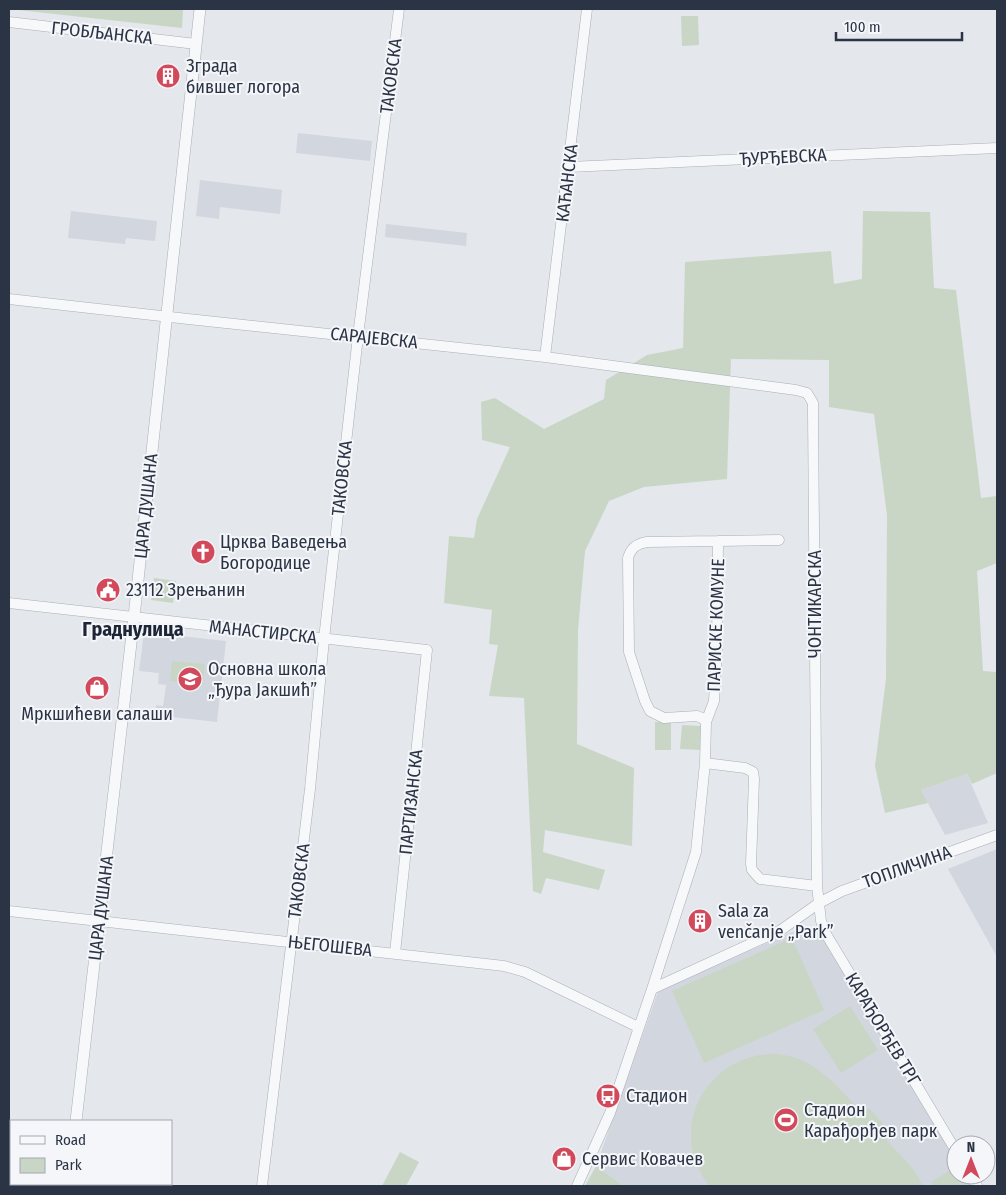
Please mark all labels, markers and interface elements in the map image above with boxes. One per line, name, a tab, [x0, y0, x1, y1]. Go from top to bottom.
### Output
scale bar	[836, 10, 962, 42]
street label: ГРОБЉАНСКА	[50, 17, 154, 49]
text: 100 m	[844, 18, 881, 36]
street label: ТАКОВСКА	[375, 37, 407, 115]
place label: Зграда бившег логора	[186, 55, 300, 98]
building icon: Зграда бившег логора	[155, 63, 181, 89]
street label: КАЋАНСКА	[551, 142, 583, 223]
street label: ЂУРЂЕВСКА	[739, 144, 828, 170]
street label: САРАЈЕВСКА	[329, 322, 419, 354]
street label: ТАКОВСКА	[327, 439, 357, 517]
street label: ЦАРА ДУШАНА	[130, 452, 163, 560]
place label: Црква Ваведења Богородице	[220, 531, 347, 574]
church icon: Црква Ваведења Богородице	[190, 539, 216, 565]
street label: ЧОНТИКАРСКА	[804, 549, 826, 658]
street label: ПАРИСКЕ КОМУНЕ	[703, 558, 729, 692]
public building icon: 23112 Зрењанин	[95, 577, 121, 603]
place label: 23112 Зрењанин	[126, 579, 245, 601]
street label: МАНАСТИРСКА	[208, 615, 319, 649]
district label: Граднулица	[82, 617, 184, 641]
place label: Основна школа „Ђура Јакшић”	[208, 658, 326, 701]
school or university icon: Основна школа „Ђура Јакшић”	[177, 666, 203, 692]
shop icon: Мркшићеви салаши	[84, 675, 110, 701]
place label: Мркшићеви салаши	[21, 703, 173, 725]
street label: ПАРТИЗАНСКА	[395, 748, 428, 856]
street label: ТОПЛИЧИНА	[860, 841, 955, 893]
street label: ТАКОВСКА	[283, 842, 315, 920]
street label: ЦАРА ДУШАНА	[84, 854, 118, 962]
place label: Sala za venčanje „Park”	[718, 900, 834, 943]
building icon: Sala za venčanje „Park”	[687, 908, 713, 934]
street label: ЊЕГОШЕВА	[287, 931, 374, 961]
street label: КАРАЂОРЂЕВ ТРГ	[841, 968, 926, 1090]
bus stop icon: Стадион	[595, 1083, 621, 1109]
place label: Стадион	[626, 1085, 688, 1107]
place label: Стадион Карађорђев парк	[804, 1099, 938, 1142]
sports icon: Стадион Карађорђев парк	[773, 1107, 799, 1133]
legend	[10, 1120, 172, 1185]
text: Road	[55, 1131, 86, 1149]
north arrow	[946, 1135, 996, 1185]
text: N	[967, 1139, 975, 1156]
shop icon: Сервис Ковачев	[551, 1146, 577, 1172]
place label: Сервис Ковачев	[582, 1148, 703, 1170]
text: Park	[55, 1156, 82, 1174]

